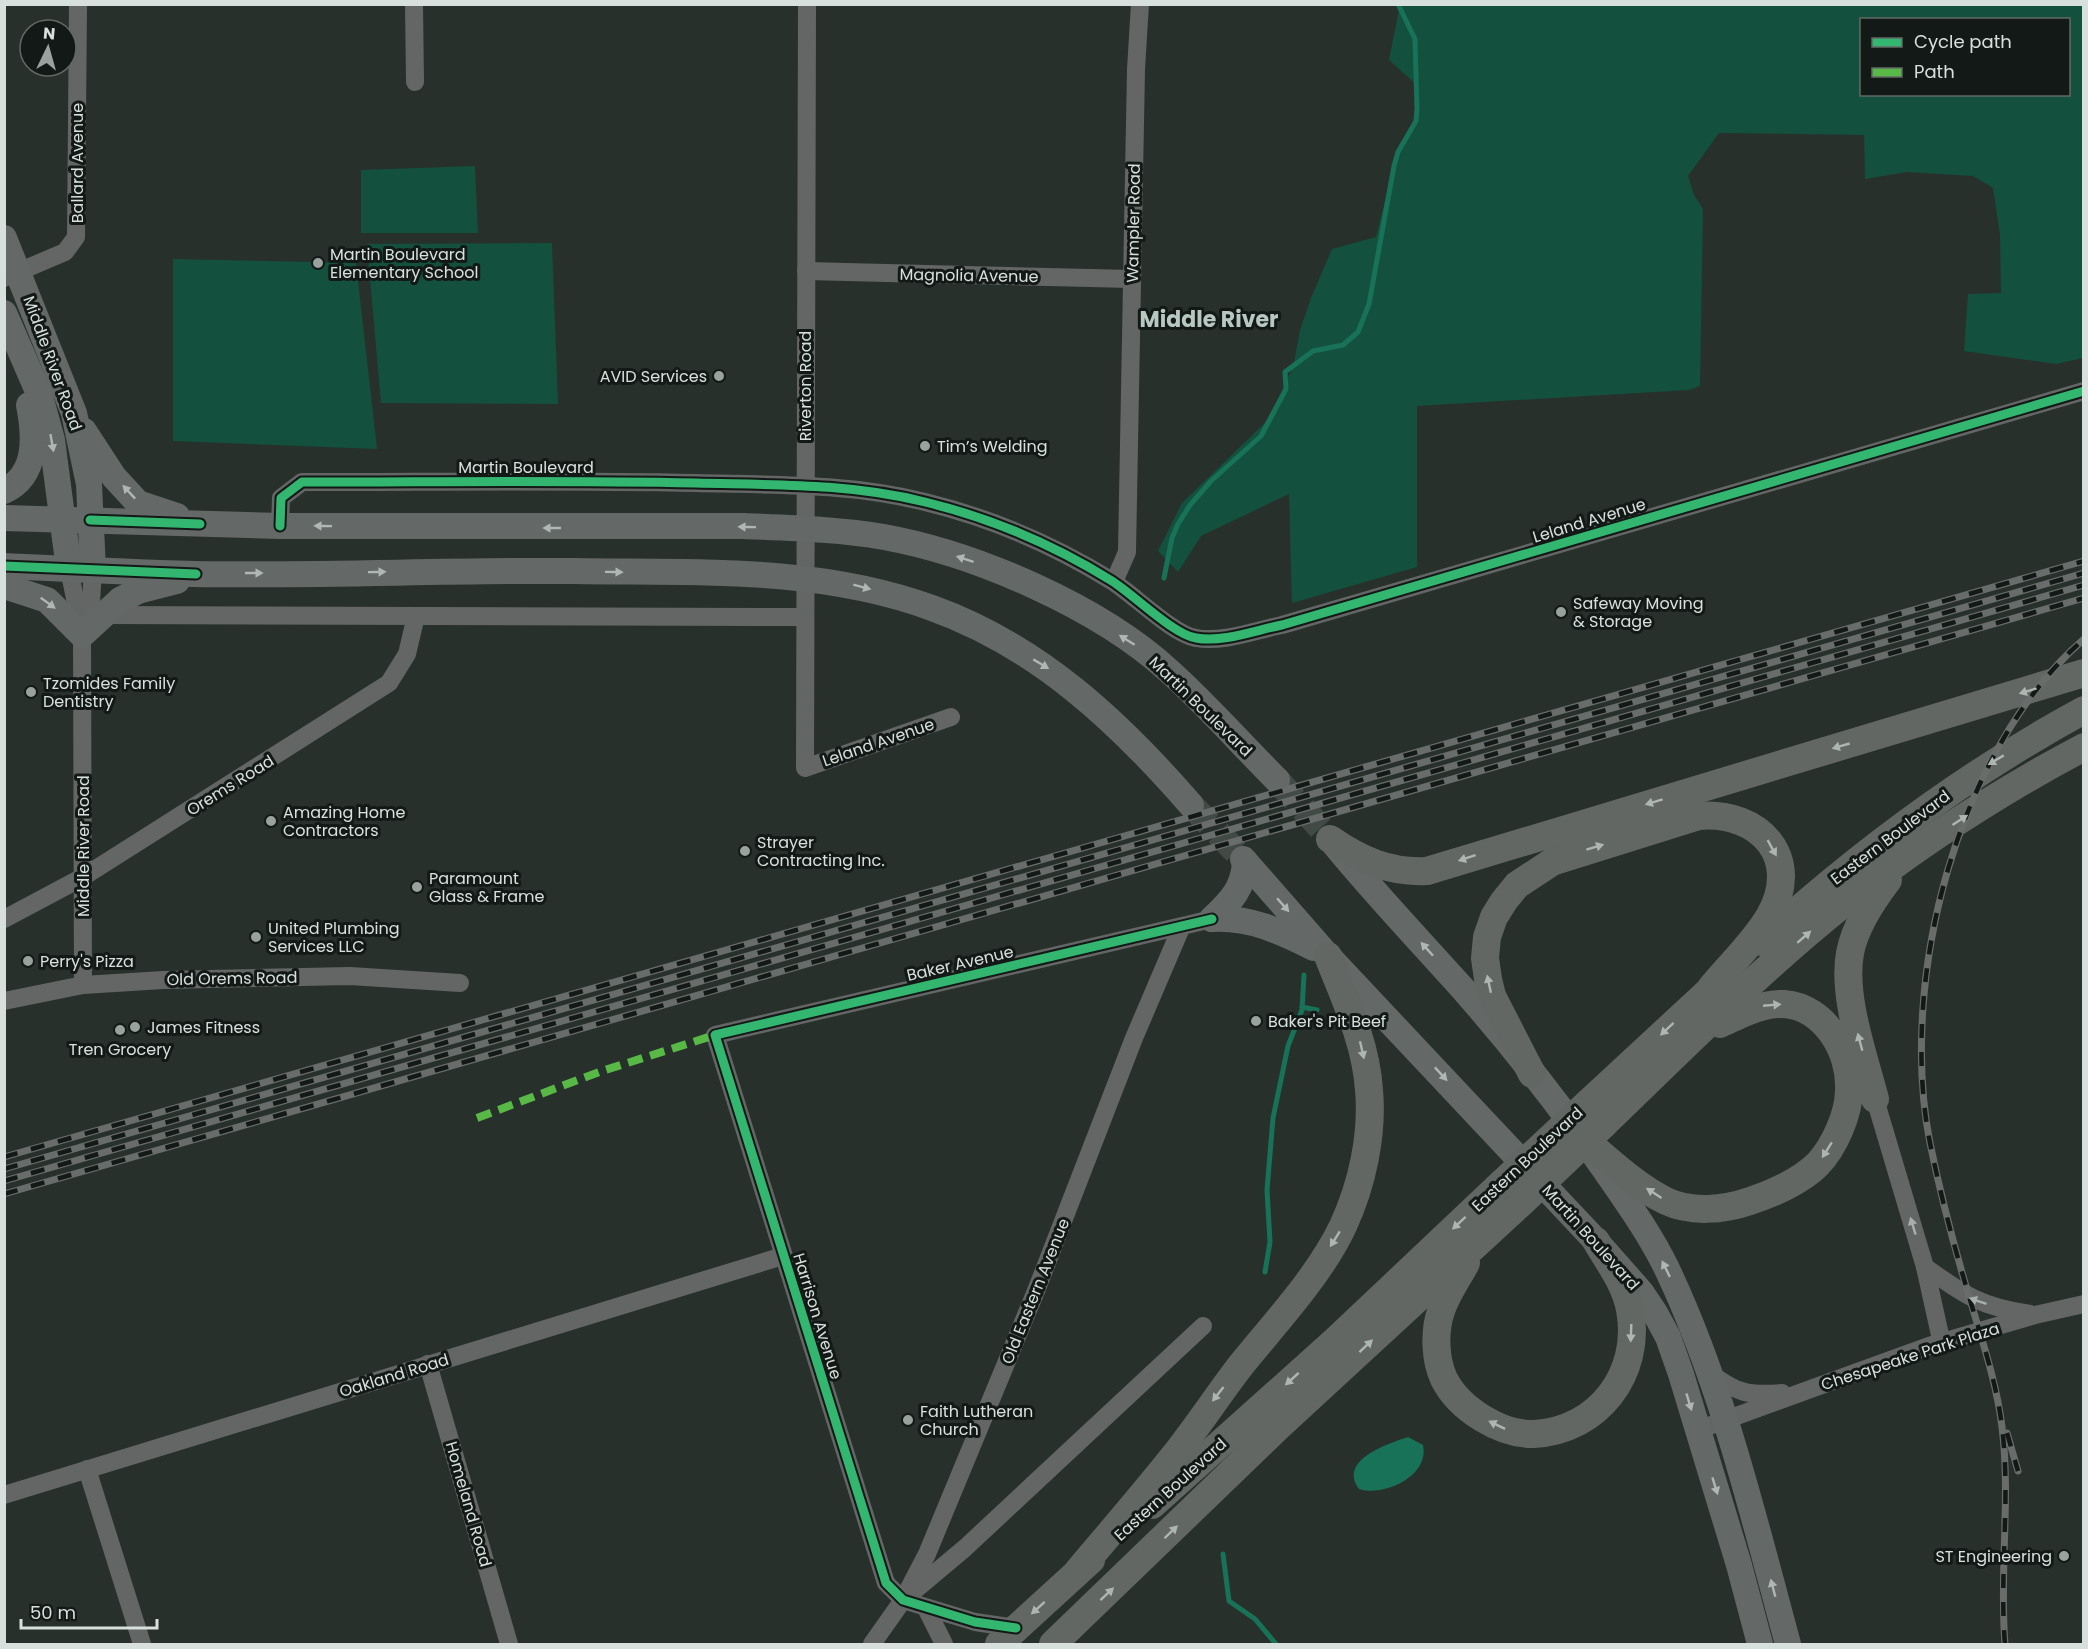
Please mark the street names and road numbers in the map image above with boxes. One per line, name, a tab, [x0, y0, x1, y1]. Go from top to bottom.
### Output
street label: Ballard Avenue	[66, 103, 89, 223]
street label: Wampler Road	[1121, 163, 1146, 283]
street label: Magnolia Avenue	[899, 263, 1039, 288]
street label: Middle River Road	[17, 293, 88, 434]
street label: Riverton Road	[794, 331, 817, 441]
street label: Martin Boulevard	[458, 456, 594, 479]
street label: Leland Avenue	[1530, 492, 1649, 549]
street label: Martin Boulevard	[1144, 651, 1257, 762]
street label: Leland Avenue	[819, 713, 937, 772]
street label: Orems Road	[182, 749, 278, 821]
street label: Middle River Road	[72, 775, 95, 917]
street label: Eastern Boulevard	[1826, 785, 1955, 890]
street label: Baker Avenue	[904, 940, 1016, 987]
street label: Old Orems Road	[166, 966, 298, 991]
street label: Eastern Boulevard	[1467, 1102, 1588, 1217]
street label: Martin Boulevard	[1537, 1179, 1645, 1295]
street label: Old Eastern Avenue	[996, 1215, 1075, 1367]
street label: Harrison Avenue	[787, 1250, 848, 1382]
street label: Chesapeake Park Plaza	[1818, 1317, 2002, 1396]
street label: Oakland Road	[337, 1348, 452, 1403]
street label: Eastern Boulevard	[1109, 1433, 1232, 1546]
street label: Homeland Road	[440, 1439, 497, 1570]

